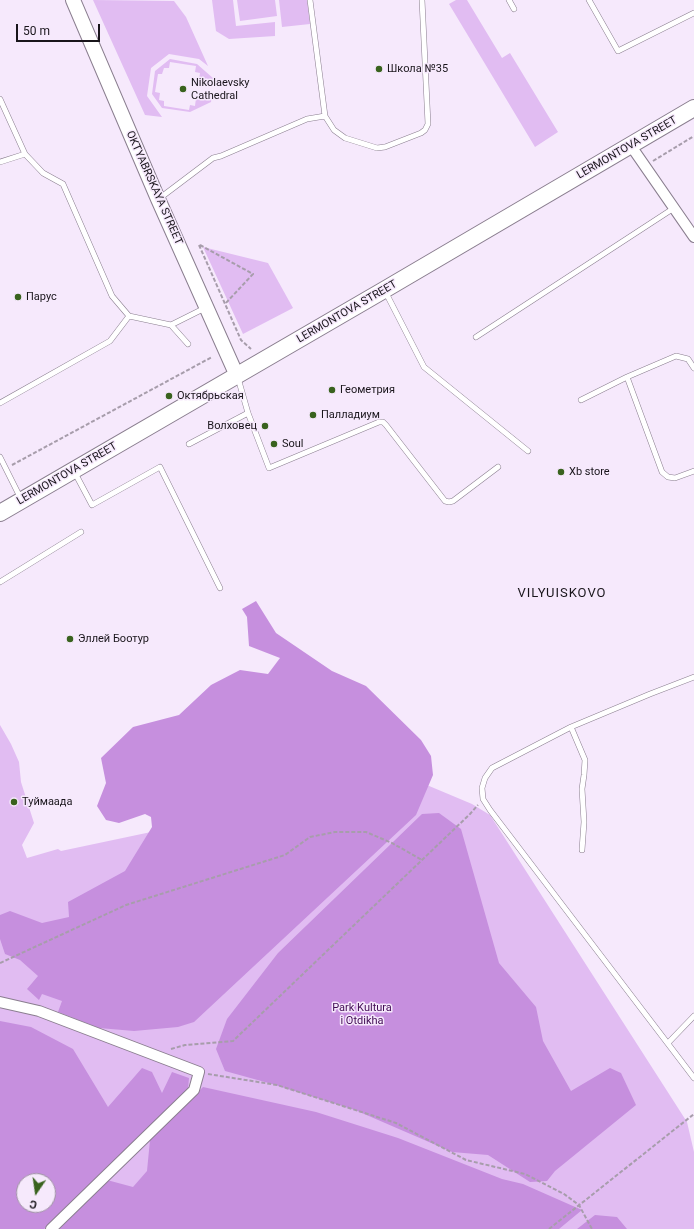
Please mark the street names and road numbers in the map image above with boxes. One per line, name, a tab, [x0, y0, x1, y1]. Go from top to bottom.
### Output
street label: LERMONTOVA STREET	[575, 114, 679, 182]
street label: OKTYABRSKAYA STREET	[123, 129, 185, 247]
street label: LERMONTOVA STREET	[295, 278, 399, 346]
street label: LERMONTOVA STREET	[15, 440, 119, 508]

